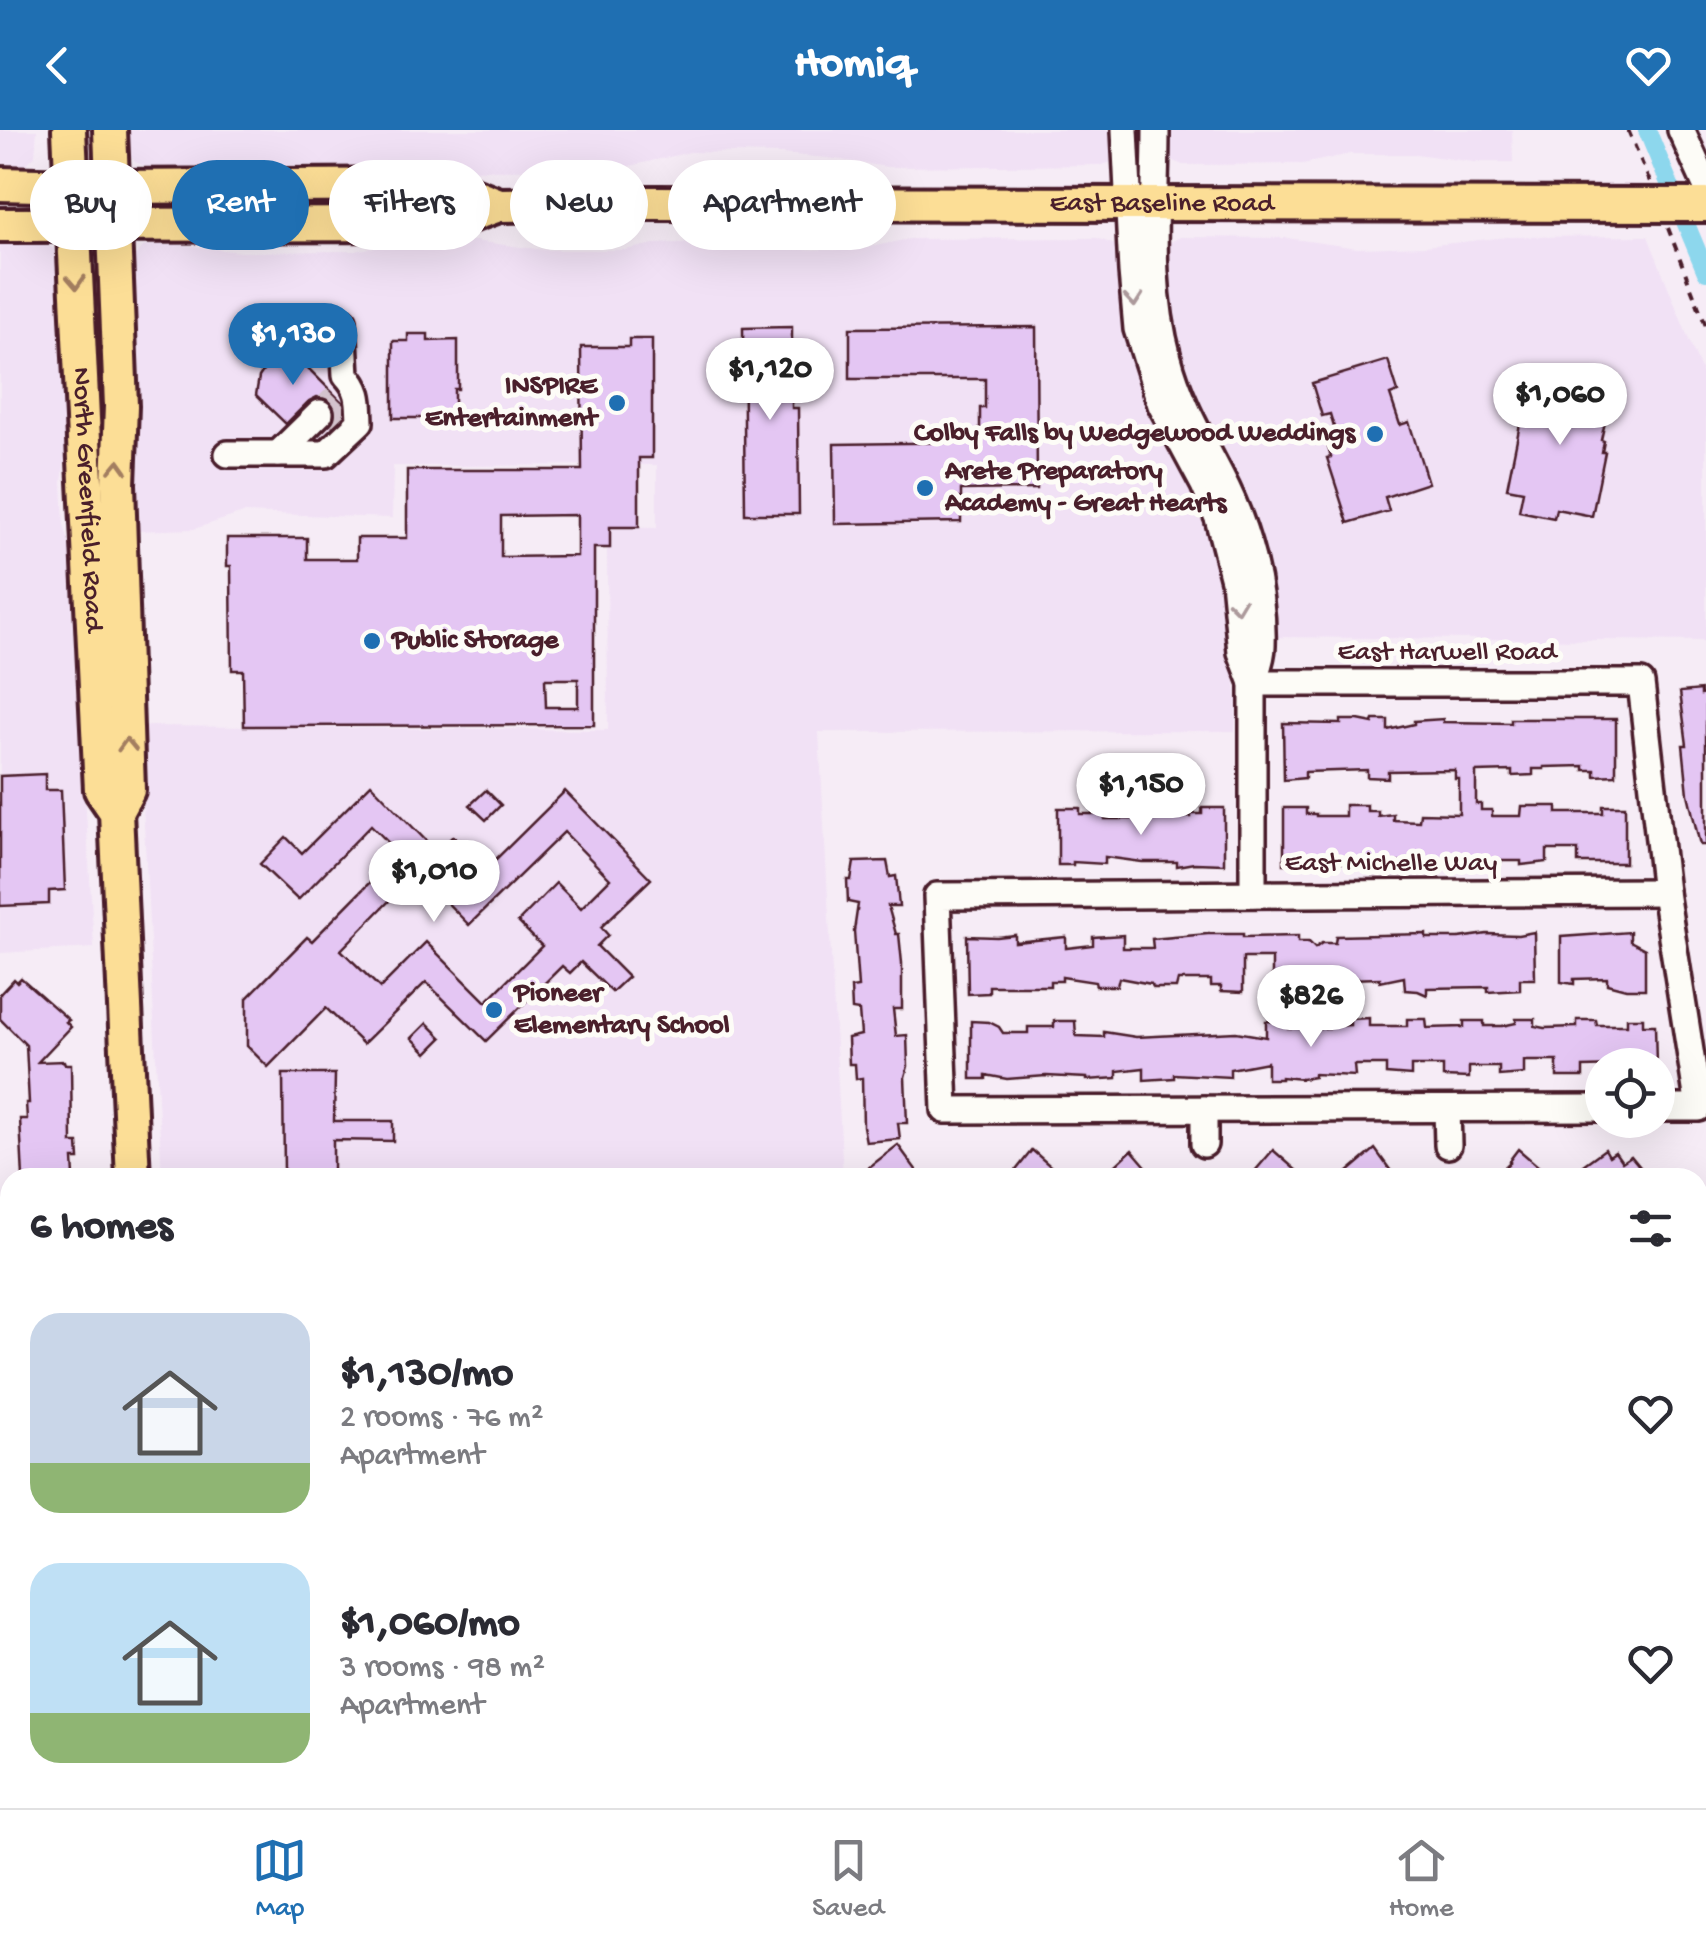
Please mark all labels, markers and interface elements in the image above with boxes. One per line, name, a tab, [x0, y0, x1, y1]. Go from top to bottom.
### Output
icon: back	[30, 38, 85, 93]
icon: heart	[1621, 38, 1676, 93]
text: Homiq	[794, 39, 912, 92]
chip: Buy	[30, 160, 152, 250]
chip: Rent	[172, 160, 309, 250]
chip: Filters	[329, 160, 490, 250]
chip: New	[510, 160, 648, 250]
chip: Apartment	[668, 160, 896, 250]
street label: East Baseline Road	[1050, 187, 1276, 221]
one-way arrow	[65, 275, 86, 291]
one-way arrow	[1123, 293, 1145, 309]
pin: $1,130	[212, 303, 374, 388]
text: $1,130	[250, 316, 336, 354]
pin: $1,120	[689, 338, 851, 423]
text: $1,120	[728, 351, 812, 389]
pin: $1,060	[1479, 363, 1641, 448]
street label: North Greenfield Road	[64, 366, 110, 635]
place label: INSPIRE Entertainment	[425, 371, 600, 436]
text: $1,060	[1515, 376, 1605, 414]
marker: INSPIRE Entertainment	[606, 392, 628, 414]
place label: Colby Falls by Wedgewood Weddings	[914, 418, 1357, 451]
marker: Colby Falls by Wedgewood Weddings	[1364, 423, 1386, 445]
place label: Arete Preparatory Academy - Great Hearts	[944, 456, 1228, 521]
one-way arrow	[108, 459, 129, 475]
marker: Arete Preparatory Academy - Great Hearts	[914, 477, 936, 499]
one-way arrow	[1226, 598, 1247, 614]
place label: Public Storage	[390, 625, 560, 658]
marker: Public Storage	[361, 630, 383, 652]
street label: East Harwell Road	[1337, 637, 1559, 670]
one-way arrow	[116, 736, 137, 752]
pin: $1,150	[1060, 753, 1222, 838]
text: $1,150	[1098, 766, 1184, 804]
pin: $1,010	[353, 840, 515, 925]
street label: East Michelle Way	[1285, 848, 1497, 881]
text: $1,010	[391, 853, 477, 891]
pin: $826	[1252, 965, 1370, 1050]
place label: Pioneer Elementary School	[512, 978, 730, 1043]
text: $826	[1279, 978, 1343, 1016]
marker: Pioneer Elementary School	[483, 999, 505, 1021]
map controls	[1585, 1048, 1675, 1138]
button: locate	[1585, 1048, 1675, 1138]
icon: filters	[1623, 1201, 1678, 1256]
text: 6 homes	[30, 1204, 173, 1253]
text: $1,130/mo	[340, 1351, 513, 1400]
icon: home	[110, 1353, 230, 1473]
icon: heart	[1623, 1386, 1678, 1441]
text: 2 rooms · 76 m²	[340, 1400, 543, 1438]
text: Apartment	[340, 1438, 484, 1476]
text: $1,060/mo	[340, 1601, 520, 1650]
icon: home	[110, 1603, 230, 1723]
icon: heart	[1623, 1636, 1678, 1691]
text: 3 rooms · 98 m²	[340, 1650, 545, 1688]
text: Apartment	[340, 1688, 484, 1726]
tab: Map	[252, 1833, 307, 1926]
tab: Saved	[812, 1833, 884, 1926]
tab: Home	[1389, 1833, 1454, 1926]

